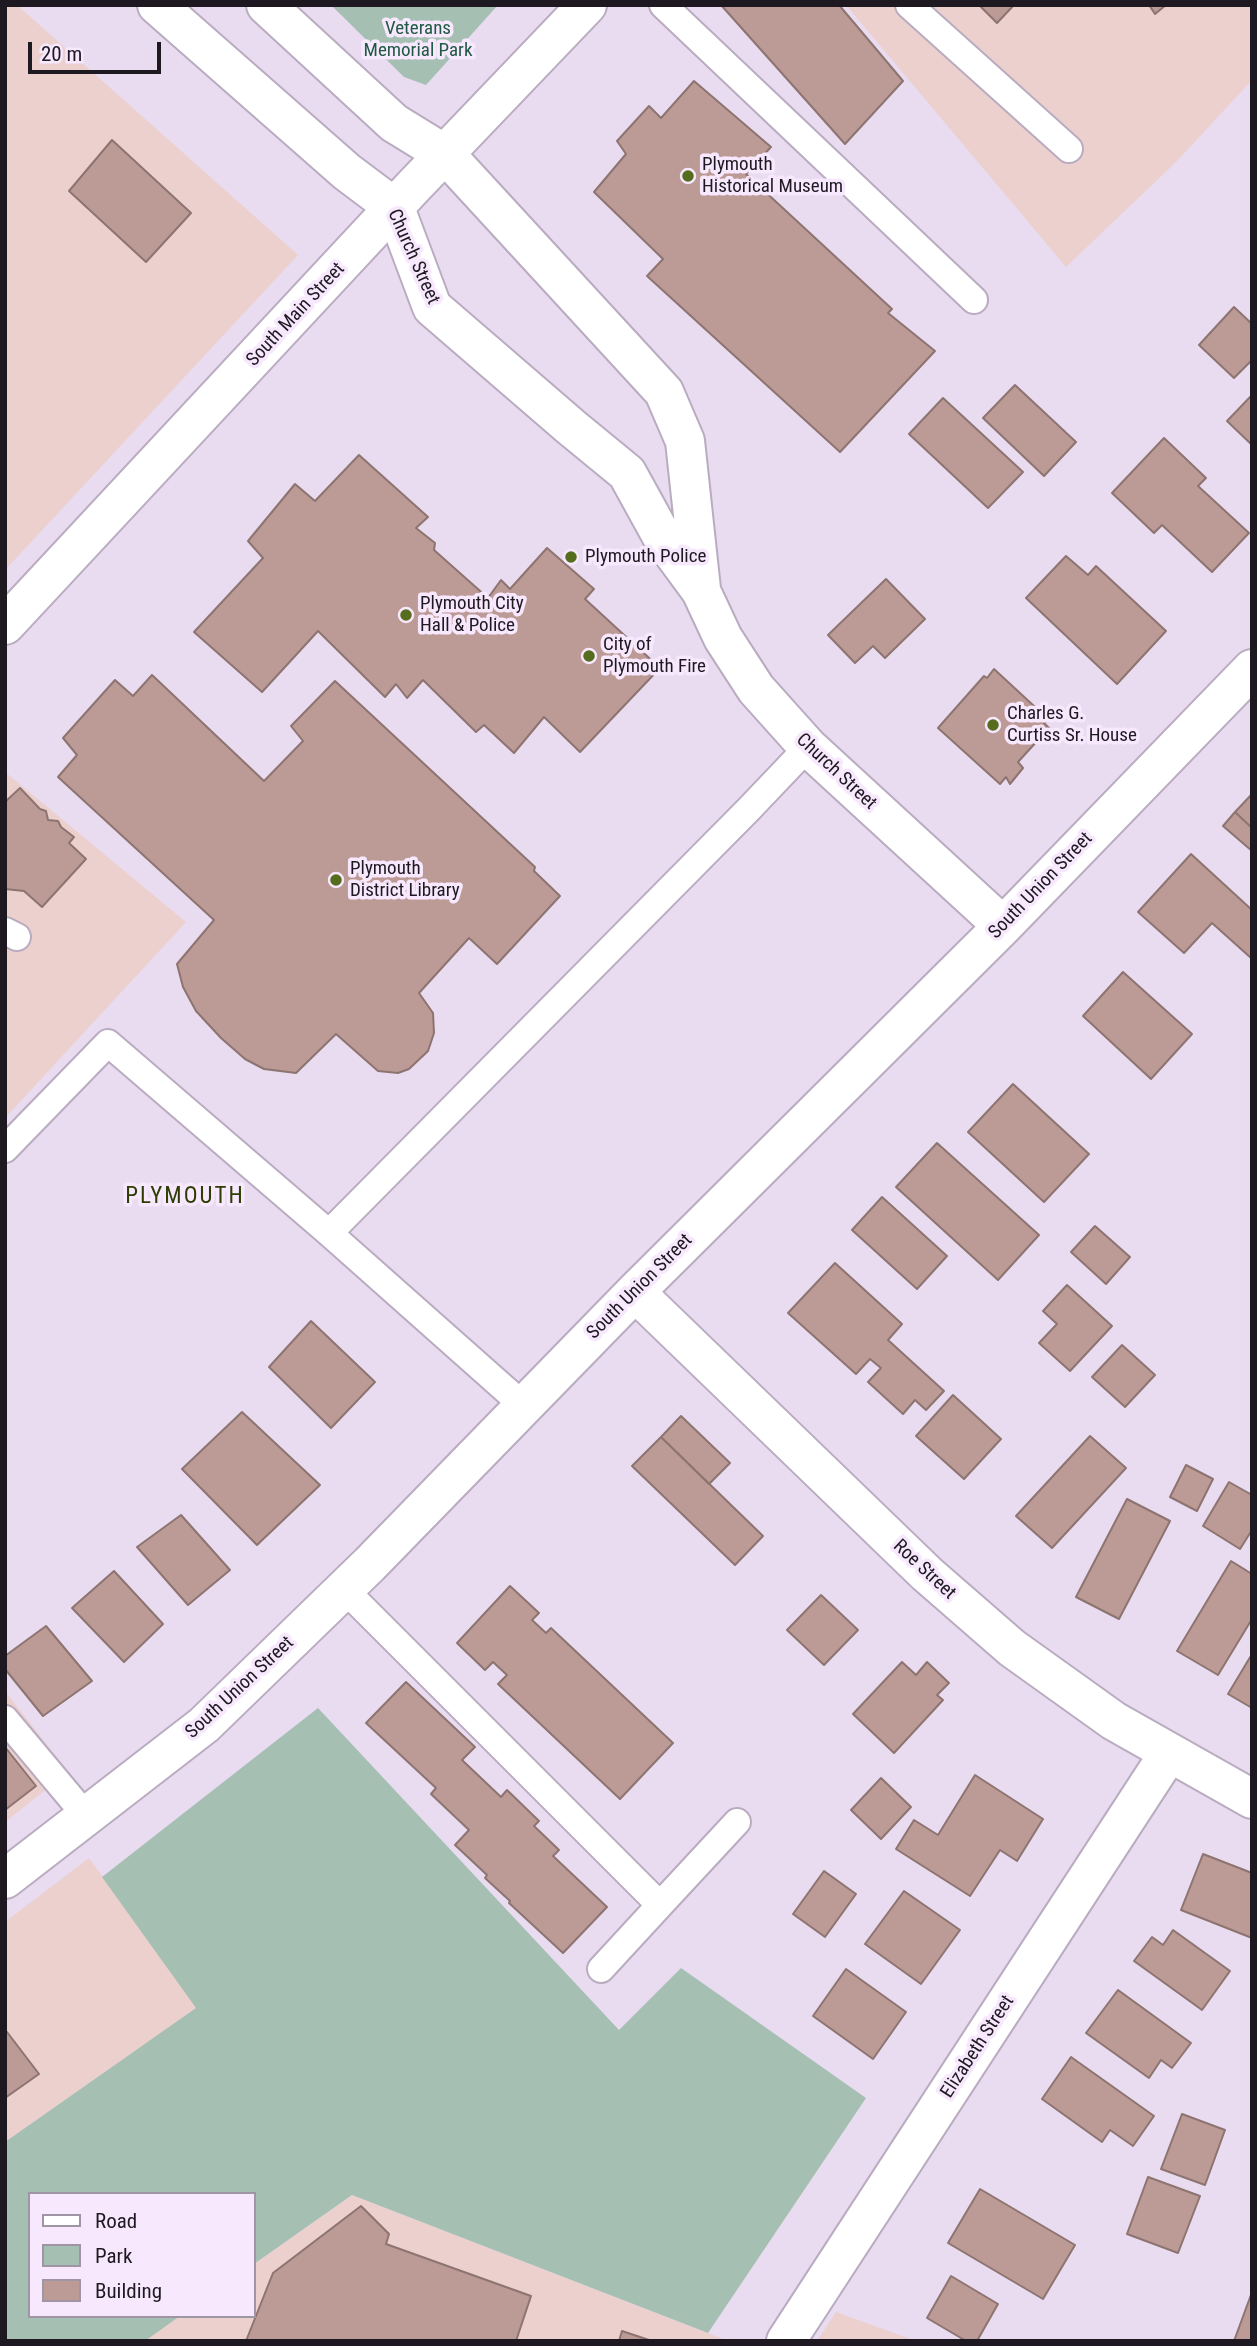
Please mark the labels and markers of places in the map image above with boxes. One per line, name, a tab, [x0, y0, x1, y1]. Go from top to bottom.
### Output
place label: Plymouth Historical Museum	[702, 154, 843, 198]
marker: Plymouth Historical Museum	[680, 168, 696, 184]
place label: Plymouth Police	[585, 546, 706, 568]
marker: Plymouth Police	[563, 549, 579, 565]
place label: Plymouth City Hall & Police	[420, 593, 524, 637]
marker: Plymouth City Hall & Police	[398, 607, 414, 623]
place label: City of Plymouth Fire	[603, 634, 706, 678]
marker: City of Plymouth Fire	[581, 648, 597, 664]
place label: Charles G. Curtiss Sr. House	[1007, 703, 1137, 747]
marker: Charles G. Curtiss Sr. House	[985, 717, 1001, 733]
place label: Plymouth District Library	[350, 858, 460, 902]
marker: Plymouth District Library	[328, 872, 344, 888]

